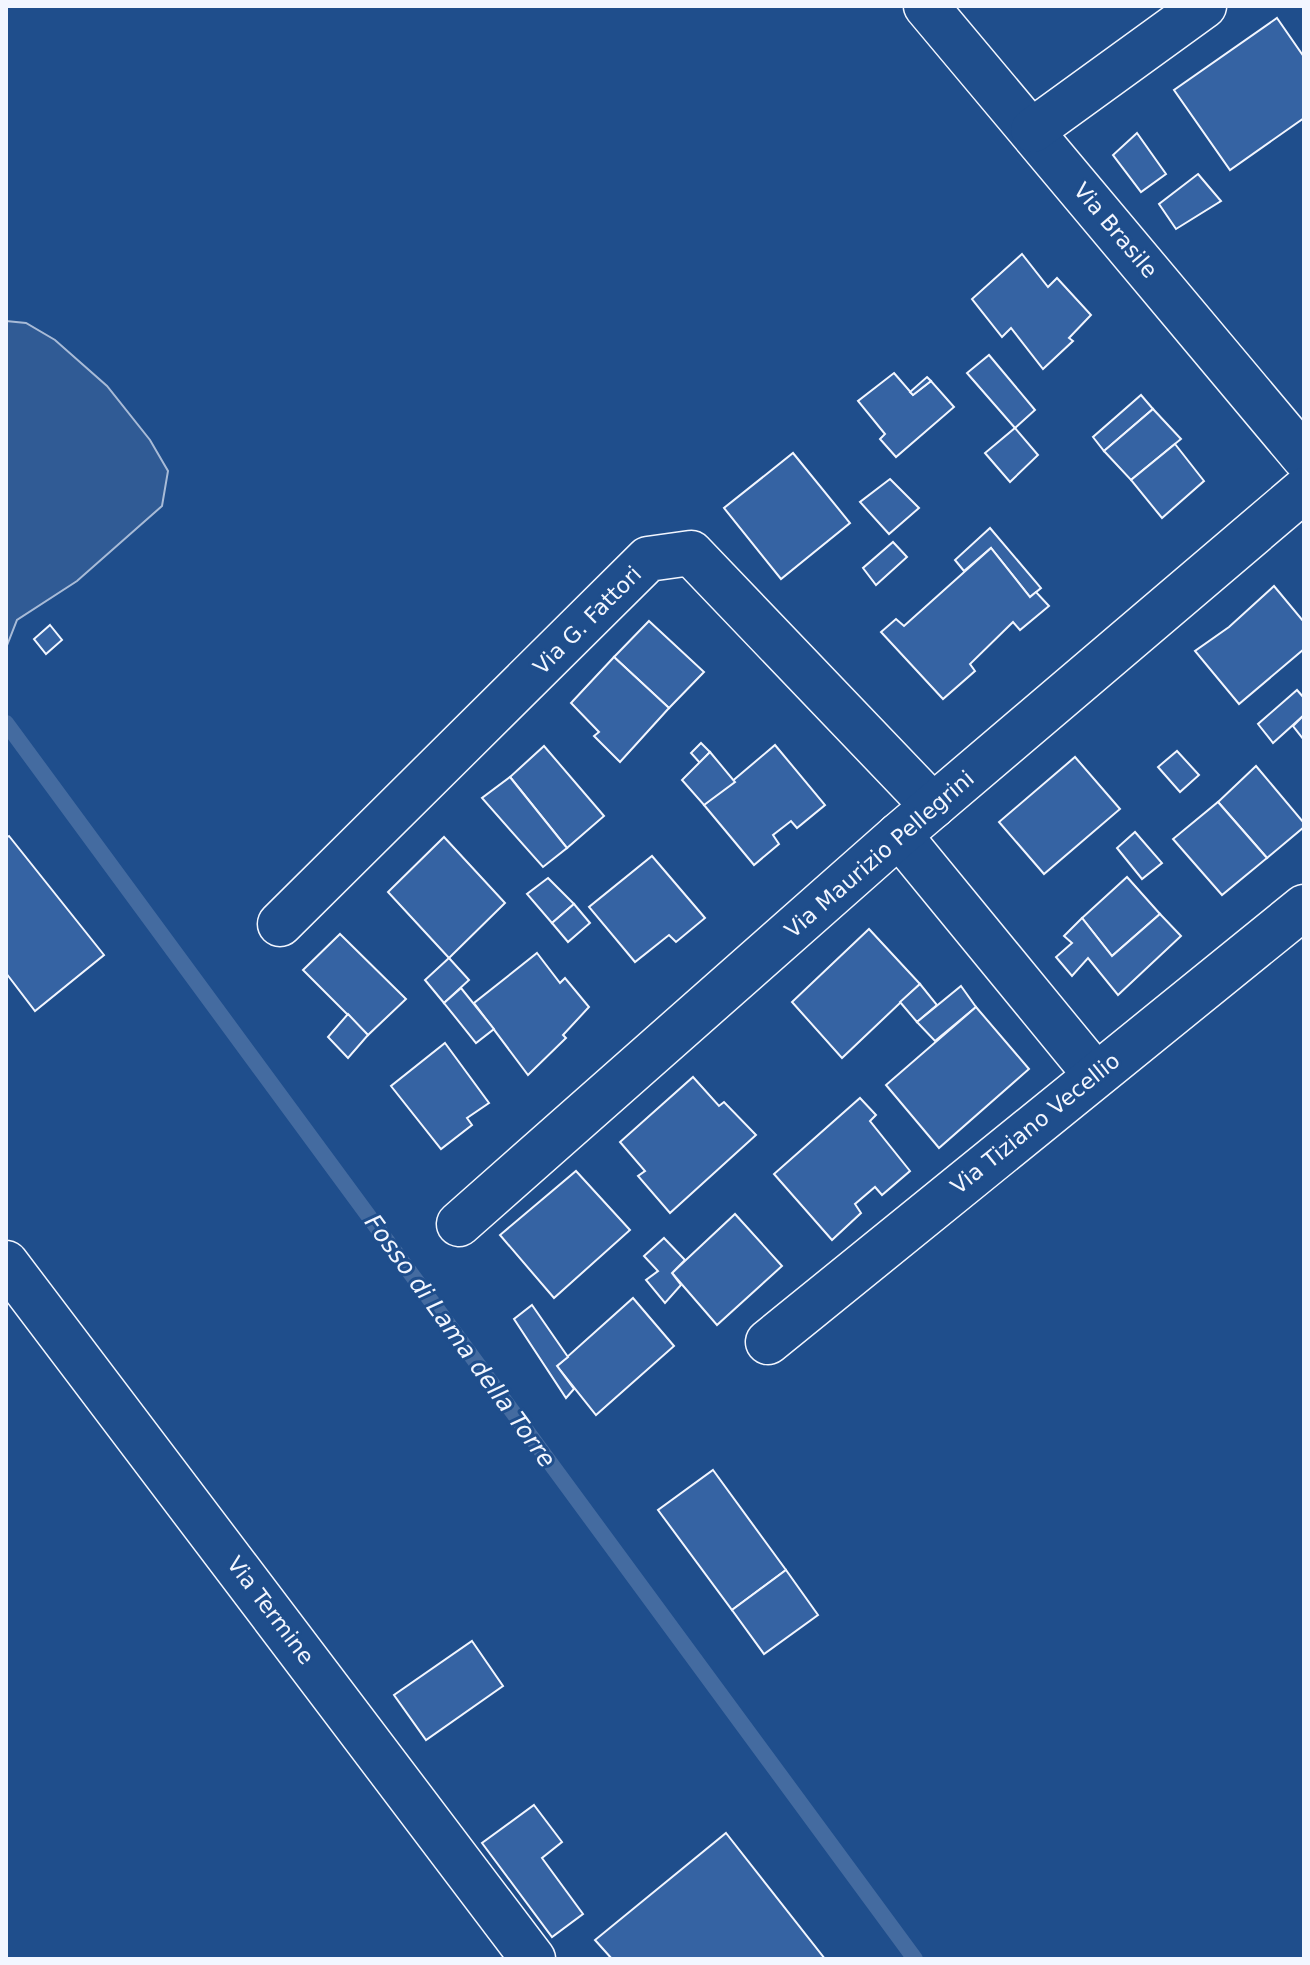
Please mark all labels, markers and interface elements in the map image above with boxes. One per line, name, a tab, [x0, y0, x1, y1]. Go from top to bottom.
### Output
street label: Via Brasile	[1069, 178, 1162, 283]
street label: Via G. Fattori	[528, 561, 646, 679]
street label: Via Maurizio Pellegrini	[780, 766, 979, 943]
street label: Via Tiziano Vecellio	[946, 1048, 1125, 1199]
water label: Fosso di Lama della Torre	[359, 1209, 561, 1473]
street label: Via Termine	[222, 1552, 319, 1669]

